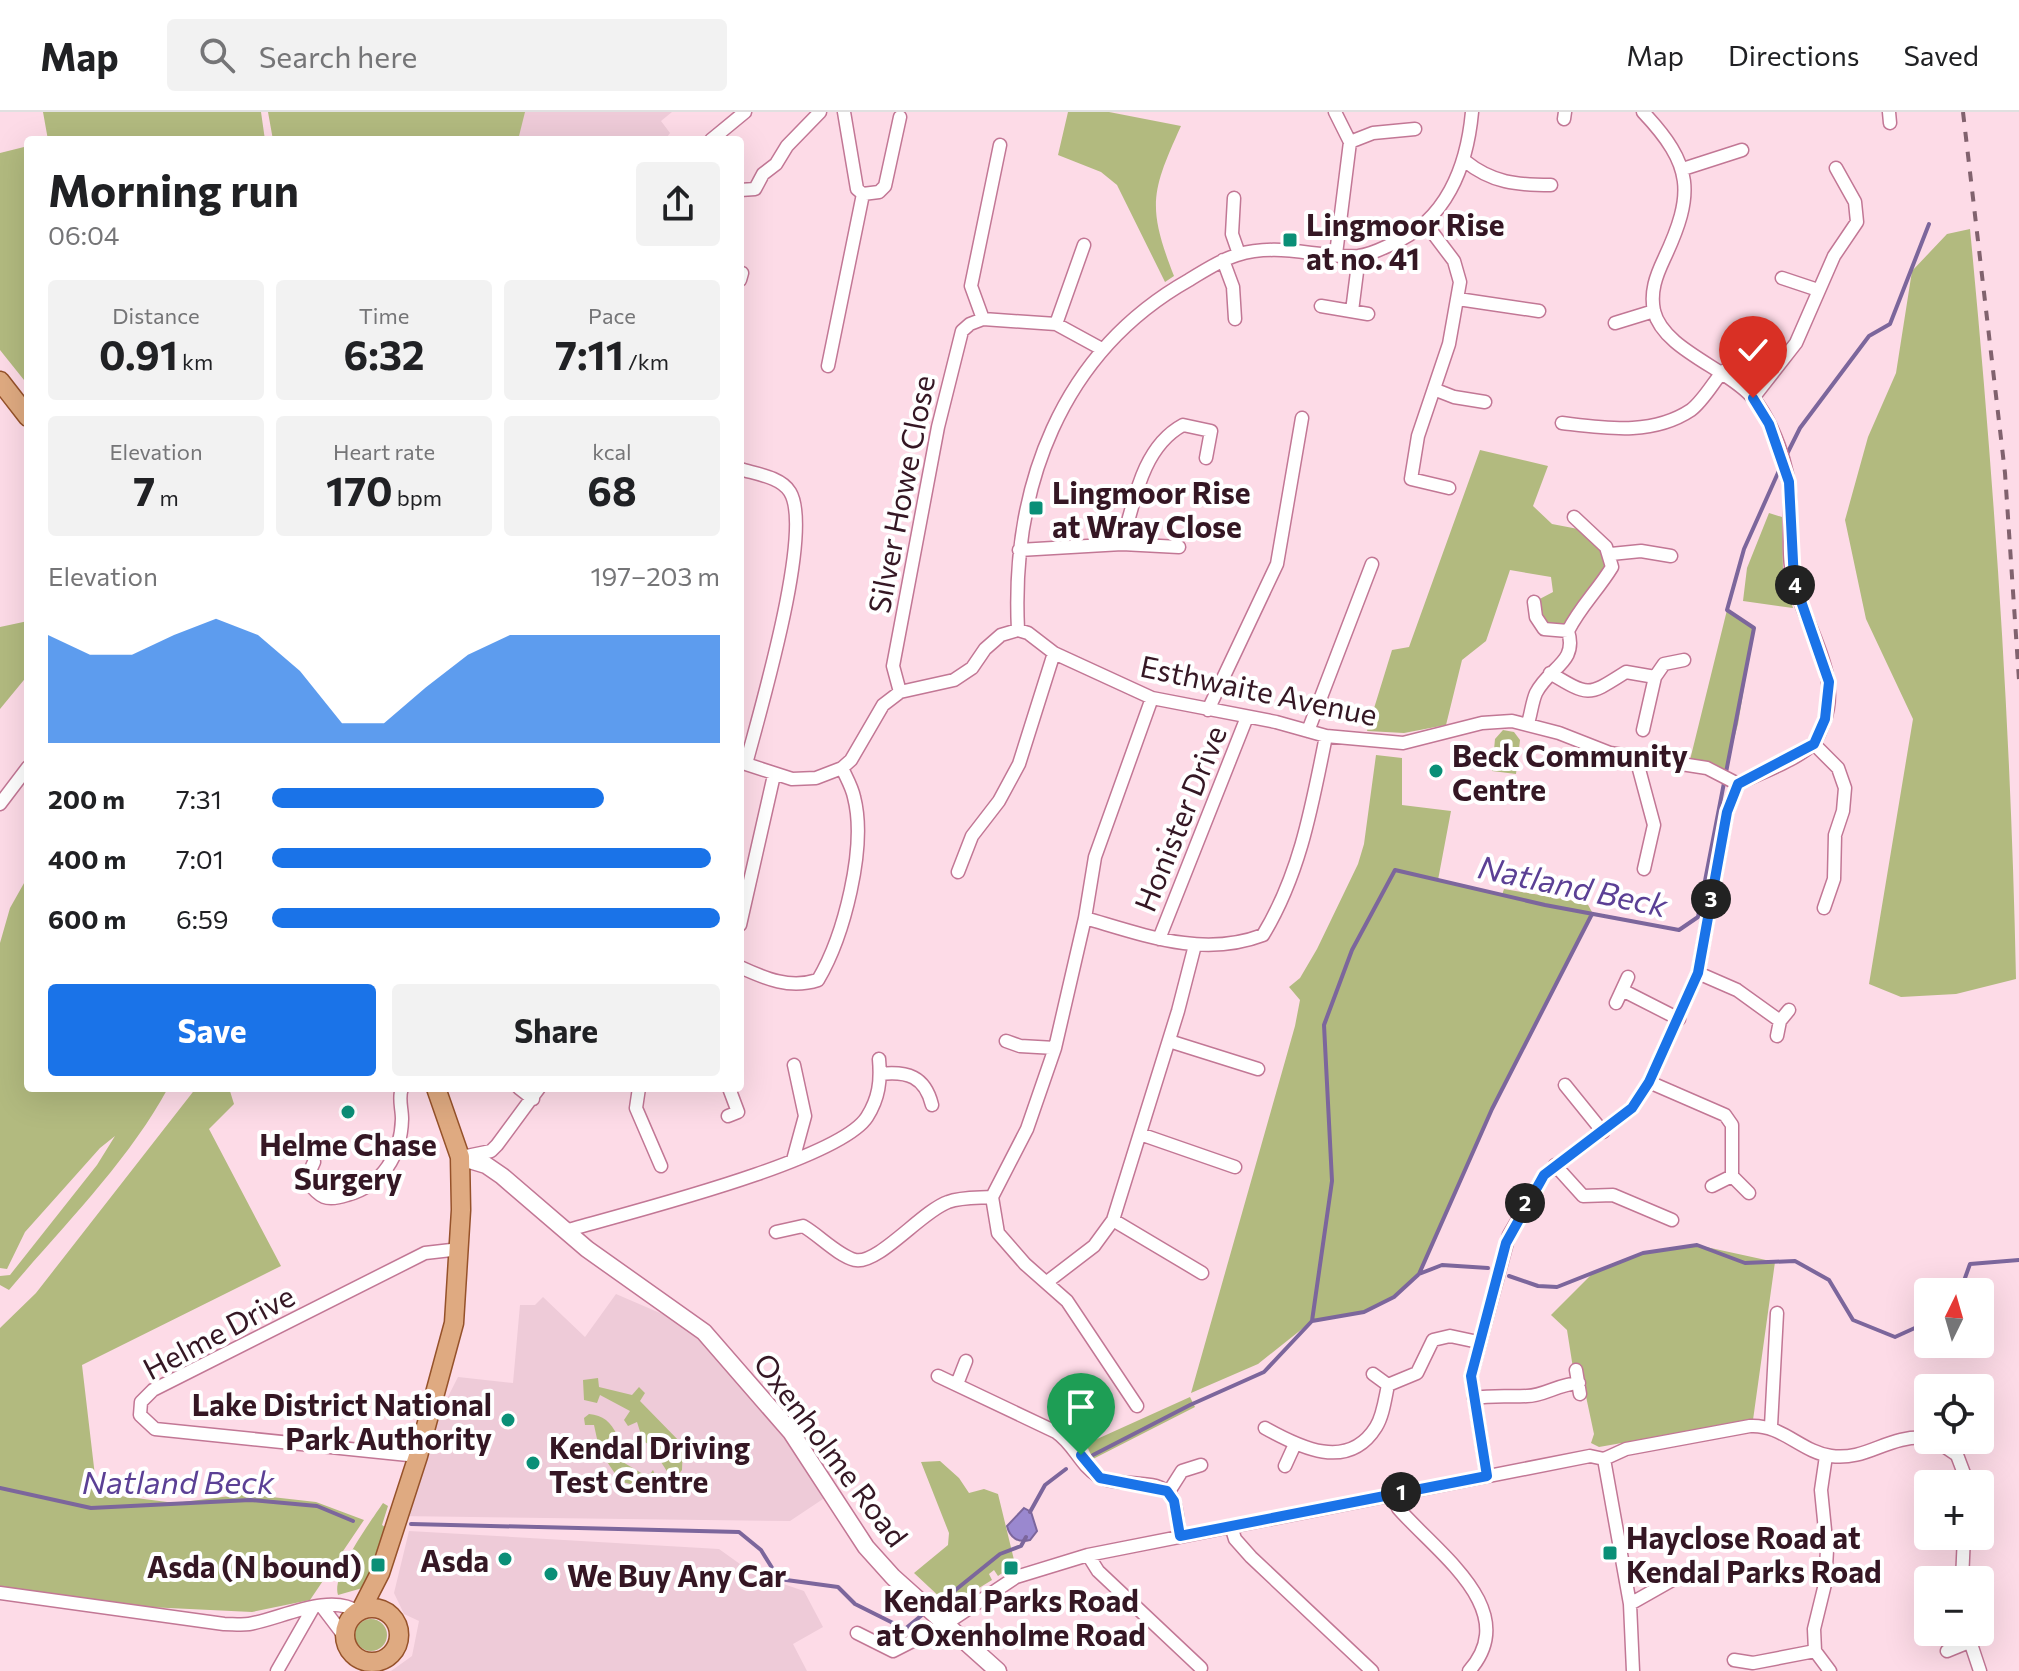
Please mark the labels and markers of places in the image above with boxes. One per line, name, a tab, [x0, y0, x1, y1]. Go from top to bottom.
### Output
place label: Lingmoor Rise at no. 41	[1306, 205, 1505, 276]
marker: Lingmoor Rise at no. 41	[1281, 231, 1299, 249]
pin	[1719, 316, 1787, 398]
place label: Lingmoor Rise at Wray Close	[1052, 473, 1251, 544]
marker: Lingmoor Rise at Wray Close	[1027, 499, 1045, 517]
pin: 4	[1775, 565, 1815, 605]
place label: Beck Community Centre	[1452, 736, 1688, 807]
marker: Beck Community Centre	[1427, 762, 1445, 780]
pin: 3	[1691, 879, 1731, 919]
marker: Helme Chase Surgery	[339, 1103, 357, 1121]
place label: Helme Chase Surgery	[259, 1125, 437, 1196]
pin: 2	[1505, 1183, 1545, 1223]
pin	[1047, 1373, 1115, 1455]
place label: Lake District National Park Authority	[192, 1385, 493, 1456]
marker: Lake District National Park Authority	[499, 1411, 517, 1429]
place label: Kendal Driving Test Centre	[549, 1428, 750, 1499]
marker: Kendal Driving Test Centre	[524, 1454, 542, 1472]
pin: 1	[1381, 1472, 1421, 1512]
place label: Hayclose Road at Kendal Parks Road	[1626, 1518, 1882, 1589]
place label: Asda	[420, 1541, 489, 1578]
marker: Hayclose Road at Kendal Parks Road	[1601, 1544, 1619, 1562]
place label: Asda (N bound)	[147, 1547, 362, 1584]
marker: Asda	[496, 1550, 514, 1568]
marker: Asda (N bound)	[369, 1556, 387, 1574]
place label: We Buy Any Car	[567, 1556, 786, 1593]
marker: Kendal Parks Road at Oxenholme Road	[1002, 1559, 1020, 1577]
marker: We Buy Any Car	[542, 1565, 560, 1583]
place label: Kendal Parks Road at Oxenholme Road	[876, 1581, 1146, 1652]

